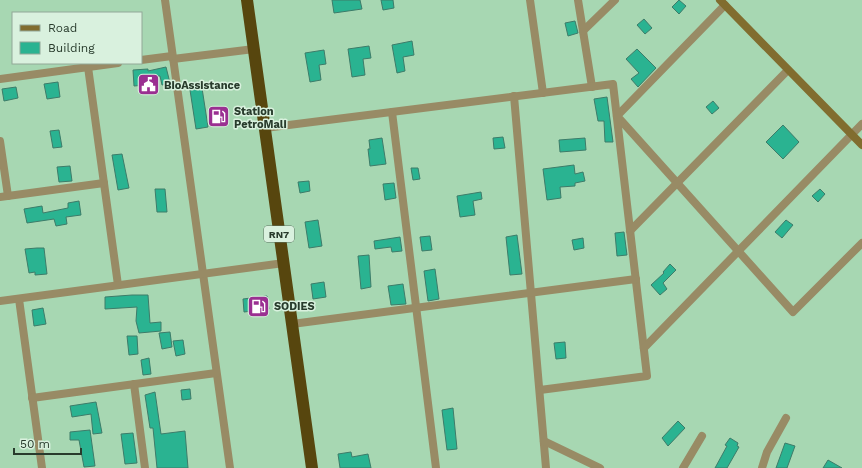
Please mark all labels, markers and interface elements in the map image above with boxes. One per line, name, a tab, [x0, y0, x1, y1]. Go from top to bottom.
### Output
legend	[12, 12, 142, 64]
text: Road	[48, 21, 77, 35]
text: Building	[48, 41, 95, 55]
public building icon: BioAssistance	[136, 72, 162, 98]
place label: BioAssistance	[164, 79, 240, 92]
fuel station icon: Station PetroMali	[205, 104, 231, 130]
place label: Station PetroMali	[234, 105, 287, 131]
road number: RN7	[264, 226, 294, 242]
fuel station icon: SODIES	[245, 293, 271, 319]
place label: SODIES	[274, 300, 315, 313]
scale bar	[14, 430, 81, 456]
text: 50 m	[20, 437, 50, 451]

